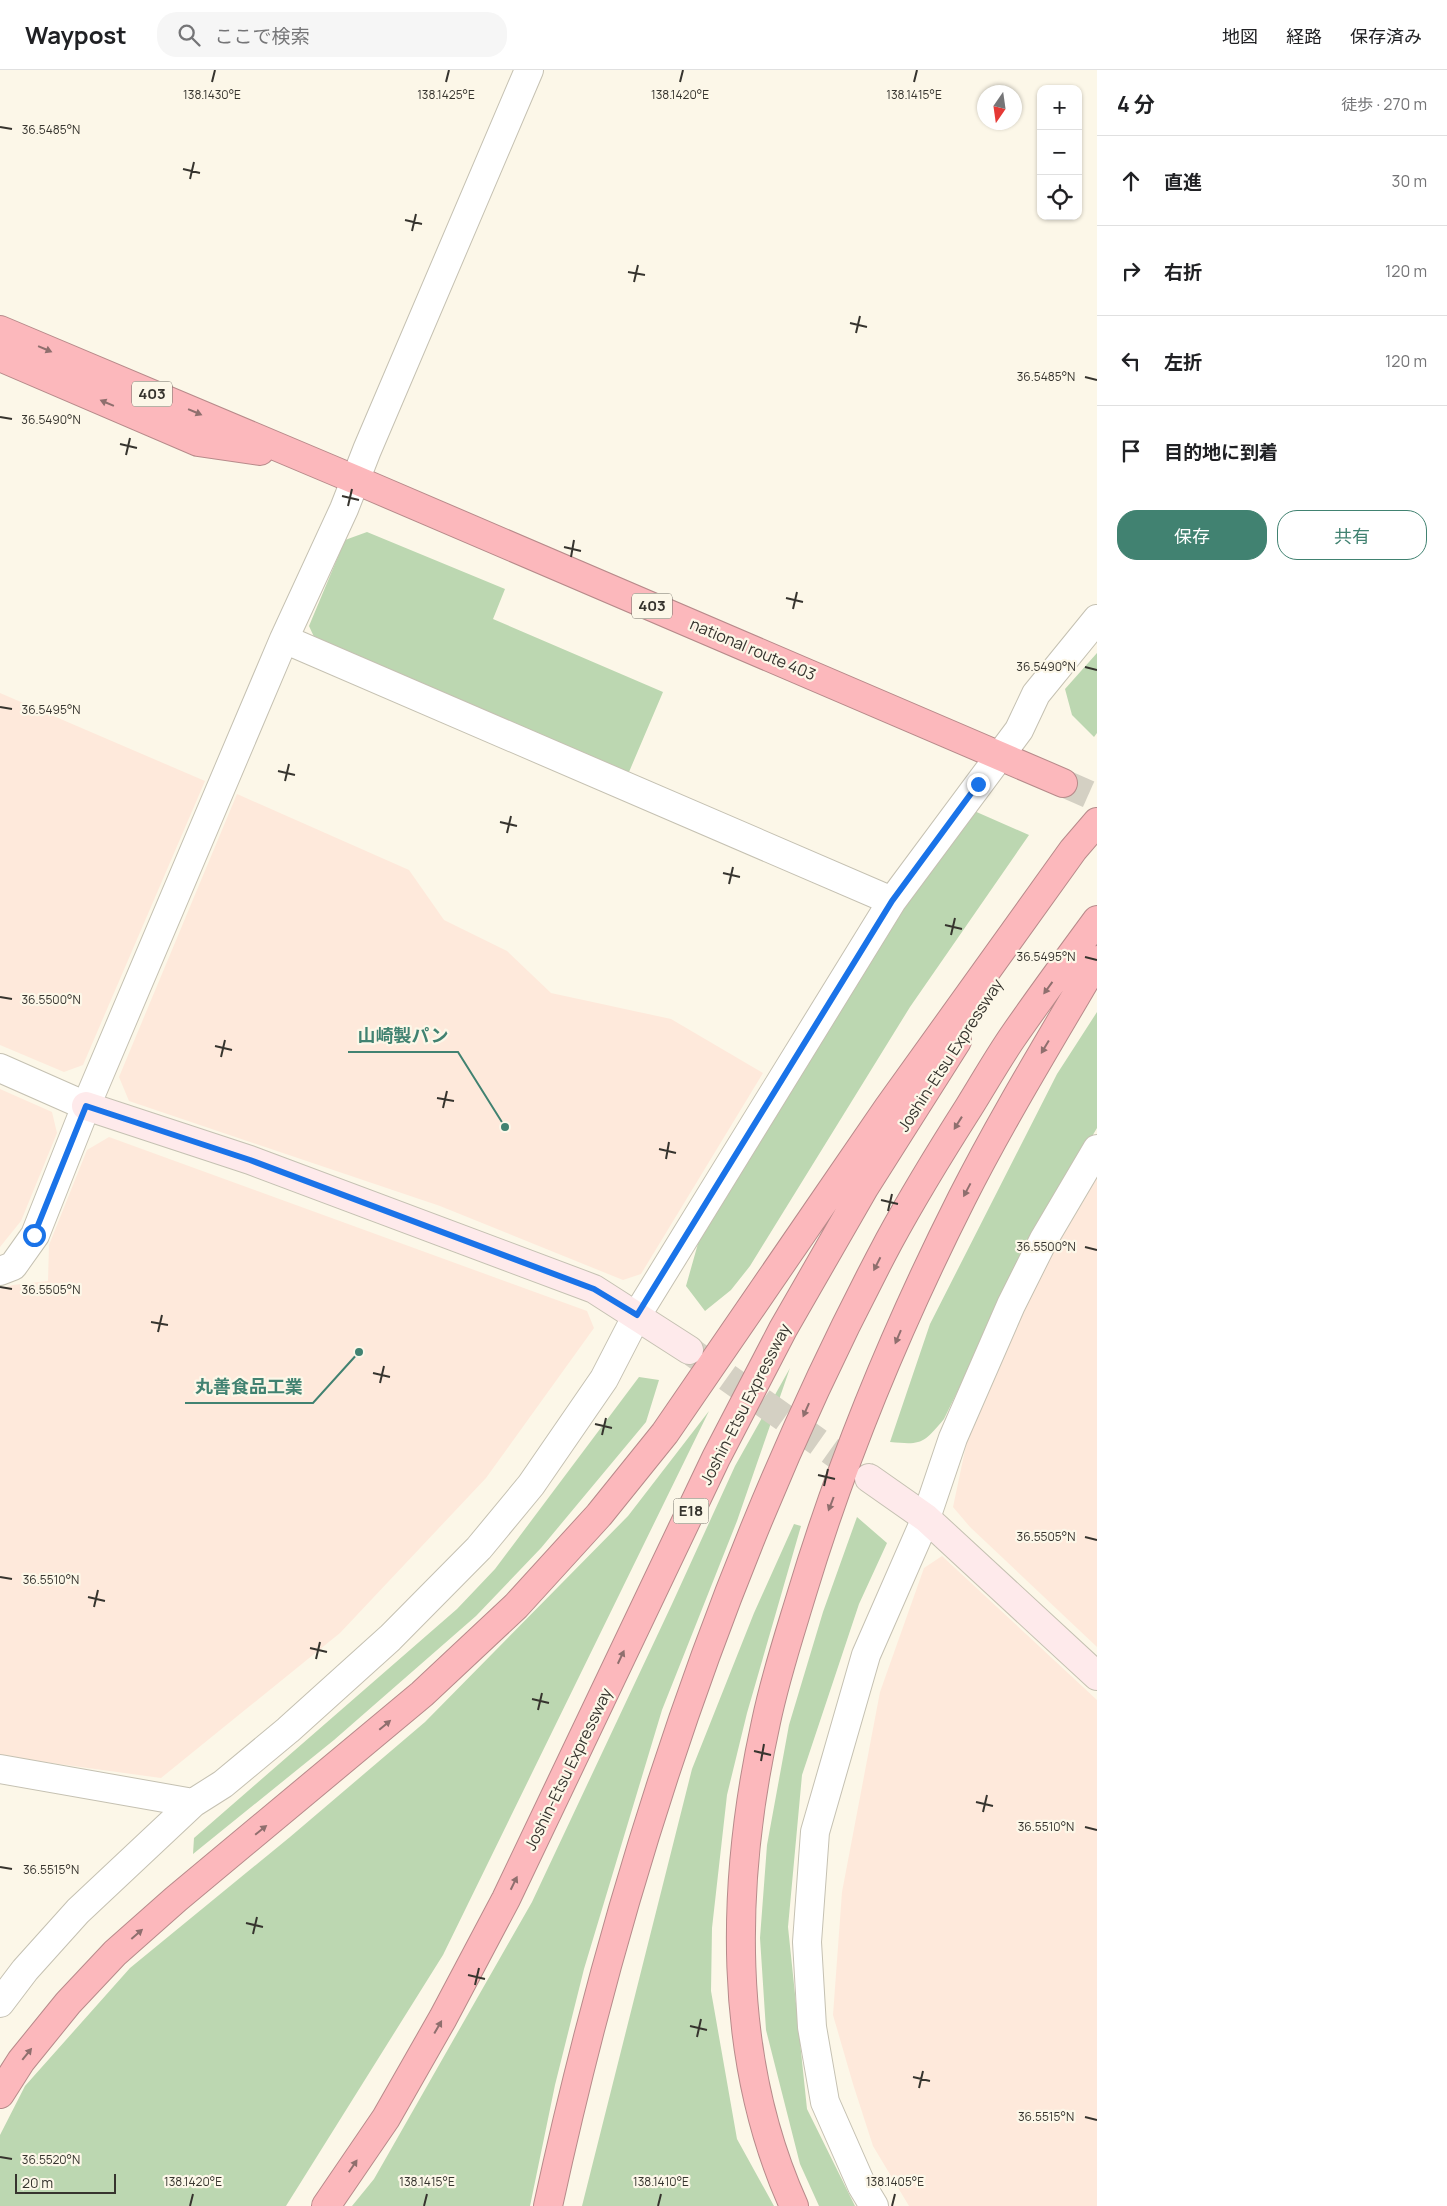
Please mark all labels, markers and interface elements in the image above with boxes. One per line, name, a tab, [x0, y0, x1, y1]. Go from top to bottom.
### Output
search box	[157, 12, 507, 57]
text: Waypost	[25, 18, 127, 51]
icon: search	[175, 21, 203, 49]
text: ここで検索	[215, 23, 310, 49]
text: 地図	[1222, 24, 1258, 48]
text: 経路	[1286, 24, 1322, 48]
text: 保存済み	[1350, 24, 1422, 48]
north arrow	[977, 85, 1022, 130]
map controls	[1037, 85, 1082, 220]
button: +	[1037, 85, 1082, 130]
text: 138.1430°E	[183, 86, 241, 103]
text: 138.1425°E	[417, 86, 475, 103]
text: 138.1420°E	[651, 86, 709, 103]
text: 138.1415°E	[886, 86, 942, 103]
text: 4 分	[1117, 90, 1155, 118]
text: 徒歩 · 270 m	[1341, 93, 1427, 115]
text: 36.5485°N	[22, 121, 80, 138]
button: −	[1037, 130, 1082, 175]
icon: ahead	[1117, 167, 1145, 195]
text: 直進	[1164, 169, 1202, 195]
text: 30 m	[1392, 170, 1427, 192]
button: locate	[1037, 175, 1082, 220]
icon: right	[1117, 257, 1145, 285]
text: 右折	[1164, 259, 1202, 285]
text: 120 m	[1385, 260, 1427, 282]
one-way arrow	[38, 345, 52, 353]
icon: left	[1117, 347, 1145, 375]
text: 左折	[1164, 349, 1202, 375]
text: 120 m	[1385, 350, 1427, 372]
text: 36.5485°N	[1017, 368, 1075, 385]
road number: 403	[132, 382, 172, 406]
one-way arrow	[100, 398, 114, 406]
one-way arrow	[187, 409, 202, 417]
text: 36.5490°N	[21, 411, 81, 428]
icon: arrive	[1117, 437, 1145, 465]
text: 目的地に到着	[1164, 439, 1278, 465]
button: 保存	[1117, 510, 1267, 560]
button: 共有	[1277, 510, 1427, 560]
road number: 403	[632, 594, 672, 618]
street label: national route 403	[687, 613, 819, 685]
text: 36.5490°N	[1016, 658, 1076, 675]
text: 36.5495°N	[22, 701, 81, 718]
route end	[967, 773, 990, 796]
text: 36.5495°N	[1017, 948, 1076, 965]
street label: Joshin-Etsu Expressway	[892, 974, 1008, 1136]
one-way arrow	[1043, 981, 1053, 995]
text: 36.5500°N	[21, 991, 81, 1008]
callout: 山崎製パン	[348, 1019, 458, 1052]
text: 山崎製パン	[358, 1023, 448, 1047]
one-way arrow	[1041, 1041, 1050, 1054]
one-way arrow	[954, 1117, 963, 1130]
one-way arrow	[963, 1182, 971, 1197]
route start	[23, 1224, 46, 1247]
text: 36.5500°N	[1016, 1238, 1076, 1255]
one-way arrow	[873, 1257, 881, 1271]
text: 36.5505°N	[22, 1281, 80, 1298]
street label: Joshin-Etsu Expressway	[695, 1319, 796, 1488]
one-way arrow	[893, 1330, 901, 1344]
callout: 丸善食品工業	[185, 1370, 313, 1403]
text: 丸善食品工業	[195, 1374, 303, 1398]
one-way arrow	[801, 1403, 809, 1417]
one-way arrow	[827, 1497, 835, 1512]
road number: E18	[674, 1498, 708, 1524]
text: 36.5505°N	[1017, 1528, 1075, 1545]
text: 36.5510°N	[23, 1571, 79, 1588]
one-way arrow	[617, 1650, 626, 1665]
street label: Joshin-Etsu Expressway	[519, 1683, 617, 1854]
one-way arrow	[379, 1719, 391, 1731]
text: 36.5510°N	[1018, 1818, 1074, 1835]
one-way arrow	[254, 1824, 267, 1835]
text: 36.5515°N	[23, 1861, 79, 1878]
one-way arrow	[510, 1876, 518, 1890]
one-way arrow	[130, 1929, 143, 1940]
one-way arrow	[434, 2019, 442, 2034]
one-way arrow	[21, 2047, 32, 2060]
text: 36.5515°N	[1018, 2108, 1074, 2125]
text: 36.5520°N	[22, 2151, 80, 2168]
one-way arrow	[349, 2159, 358, 2172]
scale bar	[15, 2171, 116, 2194]
text: 20 m	[22, 2173, 53, 2192]
text: 138.1420°E	[164, 2173, 222, 2190]
text: 138.1415°E	[399, 2173, 455, 2190]
text: 138.1410°E	[633, 2173, 689, 2190]
text: 138.1405°E	[866, 2173, 924, 2190]

